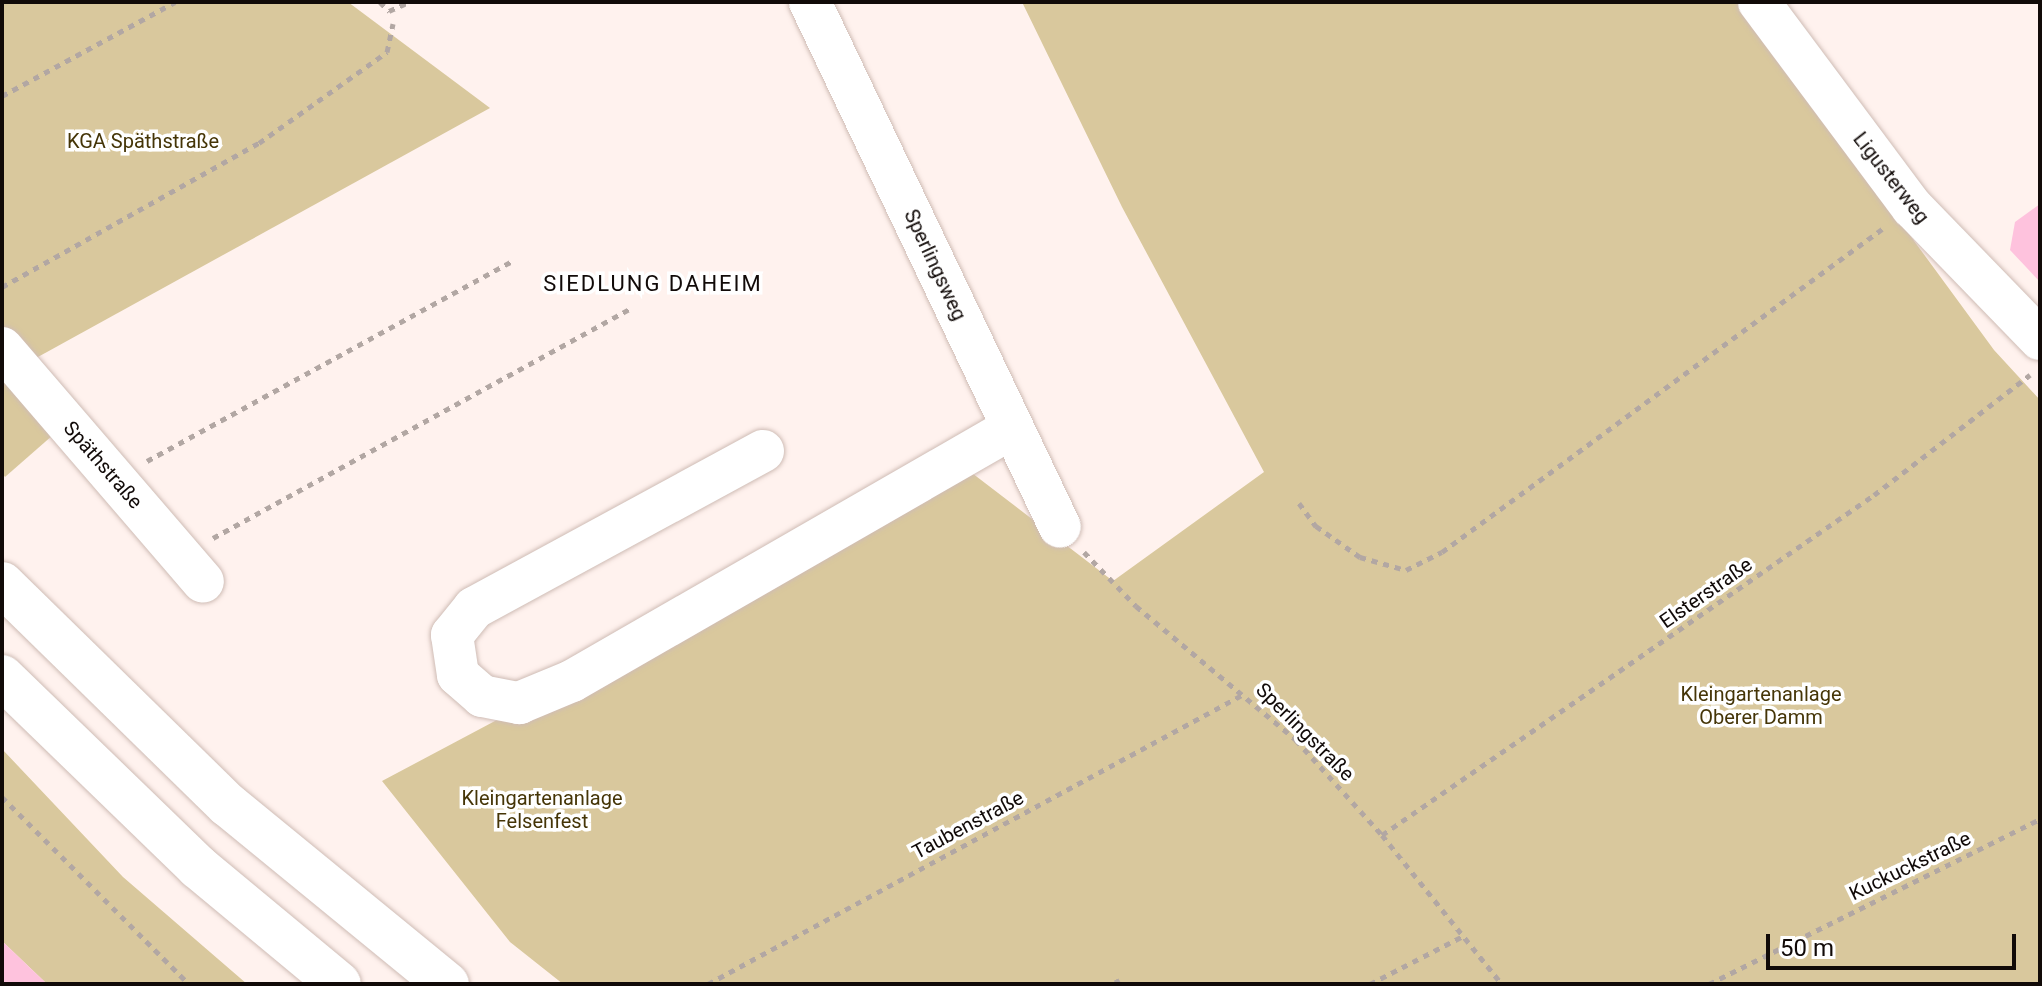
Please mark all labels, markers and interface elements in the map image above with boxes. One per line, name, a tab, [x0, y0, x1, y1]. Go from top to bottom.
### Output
street label: Ligusterweg	[1848, 128, 1934, 228]
park label: KGA Späthstraße	[67, 129, 219, 153]
street label: Sperlingsweg	[899, 206, 971, 324]
district label: SIEDLUNG DAHEIM	[543, 271, 763, 297]
street label: Späthstraße	[58, 416, 148, 514]
street label: Elsterstraße	[1655, 552, 1757, 634]
street label: Sperlingstraße	[1251, 678, 1359, 786]
park label: Kleingartenanlage Oberer Damm	[1681, 682, 1841, 729]
street label: Taubenstraße	[908, 786, 1028, 864]
park label: Kleingartenanlage Felsenfest	[462, 787, 622, 834]
street label: Kuckuckstraße	[1845, 826, 1975, 906]
scale bar	[1770, 918, 2020, 968]
text: 50 m	[1780, 934, 1834, 962]

